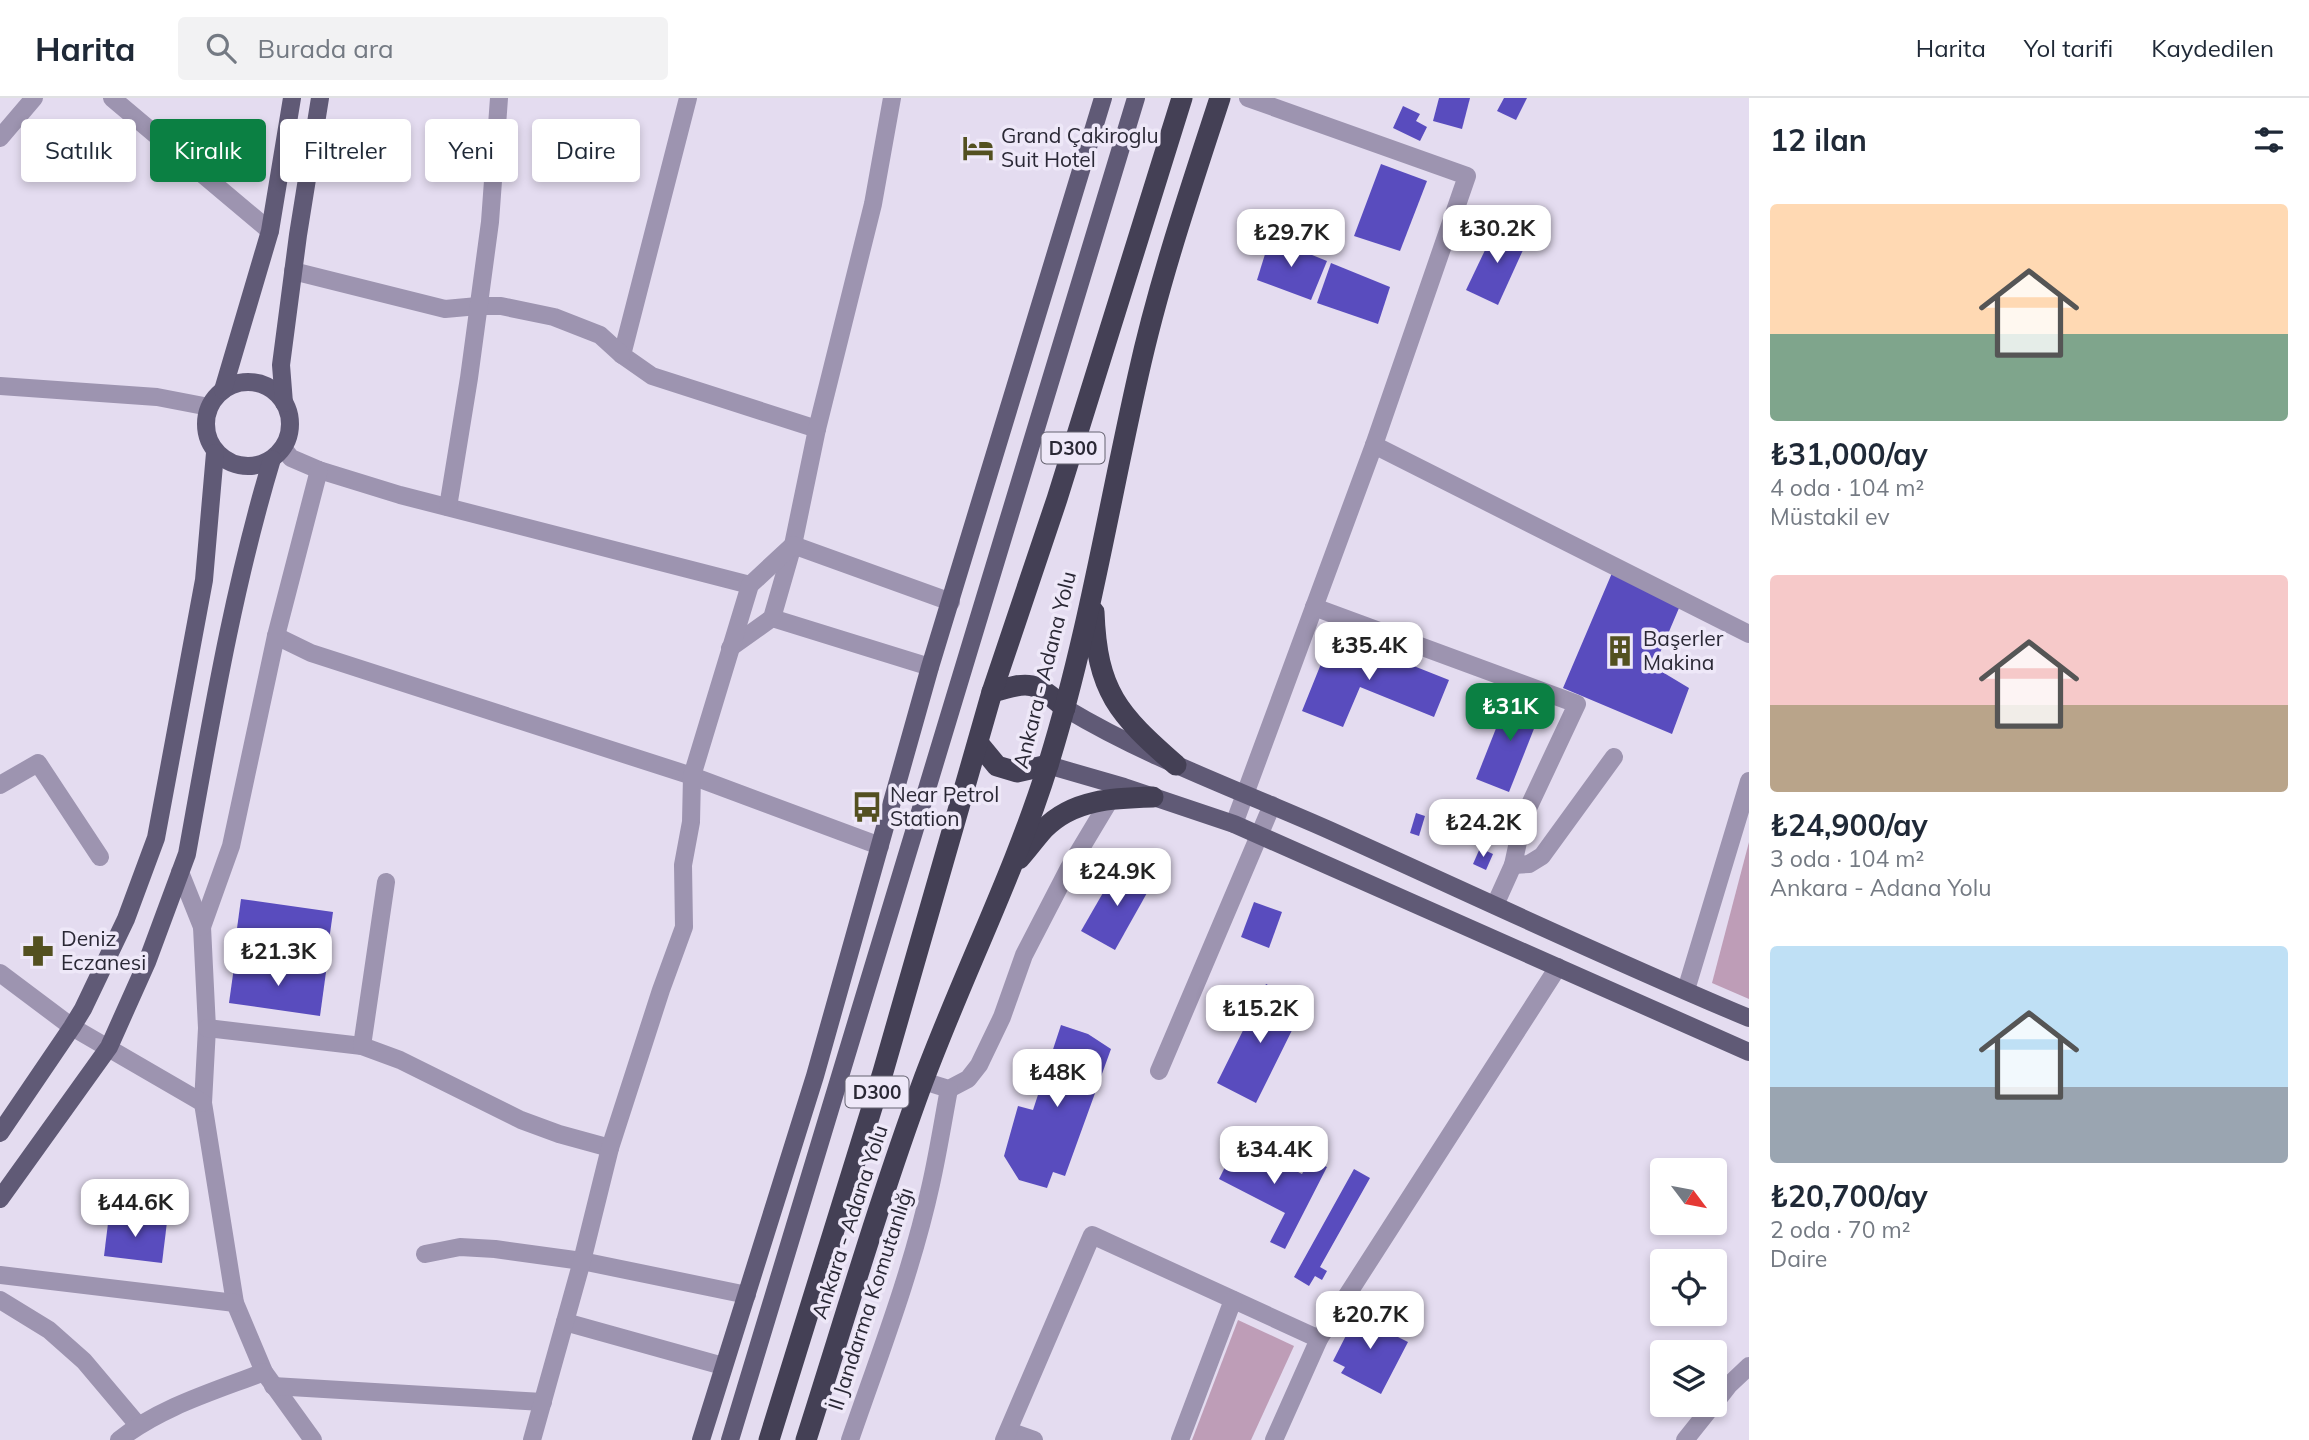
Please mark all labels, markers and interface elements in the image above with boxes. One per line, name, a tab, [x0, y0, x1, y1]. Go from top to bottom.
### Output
search box	[178, 17, 668, 80]
text: Harita	[35, 28, 136, 69]
icon: search	[202, 29, 240, 67]
text: Burada ara	[258, 32, 394, 65]
text: Harita	[1916, 33, 1986, 63]
text: Yol tarifi	[2024, 33, 2113, 63]
text: Kaydedilen	[2151, 33, 2274, 63]
chip: Satılık	[21, 119, 136, 182]
chip: Kiralık	[150, 119, 266, 182]
chip: Filtreler	[280, 119, 411, 182]
chip: Yeni	[425, 119, 518, 182]
chip: Daire	[532, 119, 640, 182]
text: 12 ilan	[1770, 121, 1867, 159]
icon: filters	[2250, 121, 2288, 159]
place label: Grand Çakiroglu Suit Hotel	[1001, 122, 1159, 172]
hotel icon: Grand Çakiroglu Suit Hotel	[961, 131, 995, 165]
pin: ₺30.2K	[1440, 206, 1554, 265]
pin: ₺29.7K	[1234, 209, 1348, 269]
text: ₺30.2K	[1459, 213, 1535, 242]
text: ₺29.7K	[1253, 217, 1329, 246]
icon: home	[1966, 250, 2092, 376]
road number: D300	[1042, 432, 1104, 464]
text: ₺31,000/ay	[1770, 435, 1928, 473]
text: 4 oda · 104 m²	[1770, 473, 1924, 502]
text: Müstakil ev	[1770, 502, 1890, 531]
street label: Ankara - Adana Yolu	[1007, 568, 1081, 771]
icon: home	[1966, 621, 2092, 747]
pin: ₺35.4K	[1312, 622, 1426, 682]
place label: Başerler Makina	[1643, 625, 1724, 675]
text: ₺35.4K	[1331, 630, 1407, 659]
building icon: Başerler Makina	[1603, 634, 1637, 668]
pin: ₺31K	[1469, 684, 1551, 743]
text: ₺31K	[1482, 691, 1538, 720]
place label: Near Petrol Station	[890, 781, 999, 831]
bus stop icon: Near Petrol Station	[850, 790, 884, 824]
pin: ₺24.2K	[1426, 800, 1540, 859]
text: ₺24,900/ay	[1770, 806, 1928, 844]
text: ₺24.2K	[1445, 807, 1521, 836]
text: 3 oda · 104 m²	[1770, 844, 1924, 873]
pin: ₺24.9K	[1060, 848, 1174, 908]
text: ₺24.9K	[1079, 856, 1155, 885]
text: Ankara - Adana Yolu	[1770, 873, 1992, 902]
place label: Deniz Eczanesi	[61, 925, 146, 975]
pin: ₺21.3K	[221, 928, 335, 988]
pharmacy icon: Deniz Eczanesi	[21, 934, 55, 968]
text: ₺21.3K	[240, 936, 316, 965]
pin: ₺15.2K	[1203, 986, 1317, 1045]
icon: home	[1966, 992, 2092, 1118]
text: ₺15.2K	[1222, 993, 1298, 1022]
pin: ₺48K	[1016, 1049, 1098, 1109]
text: ₺48K	[1029, 1057, 1085, 1086]
road number: D300	[846, 1076, 908, 1108]
street label: Ankara - Adana Yolu	[805, 1122, 893, 1322]
pin: ₺34.4K	[1217, 1126, 1331, 1186]
text: ₺34.4K	[1236, 1134, 1312, 1163]
north arrow	[1650, 1158, 1727, 1236]
map controls	[1650, 1158, 1727, 1417]
text: ₺20,700/ay	[1770, 1177, 1928, 1215]
pin: ₺44.6K	[78, 1180, 192, 1239]
street label: İl Jandarma Komutanlığı	[822, 1184, 918, 1413]
text: ₺44.6K	[97, 1187, 173, 1216]
text: 2 oda · 70 m²	[1770, 1215, 1910, 1244]
text: Daire	[1770, 1244, 1827, 1273]
button: locate	[1650, 1249, 1727, 1326]
pin: ₺20.7K	[1313, 1292, 1427, 1351]
text: ₺20.7K	[1332, 1299, 1408, 1328]
button: layers	[1650, 1340, 1727, 1417]

